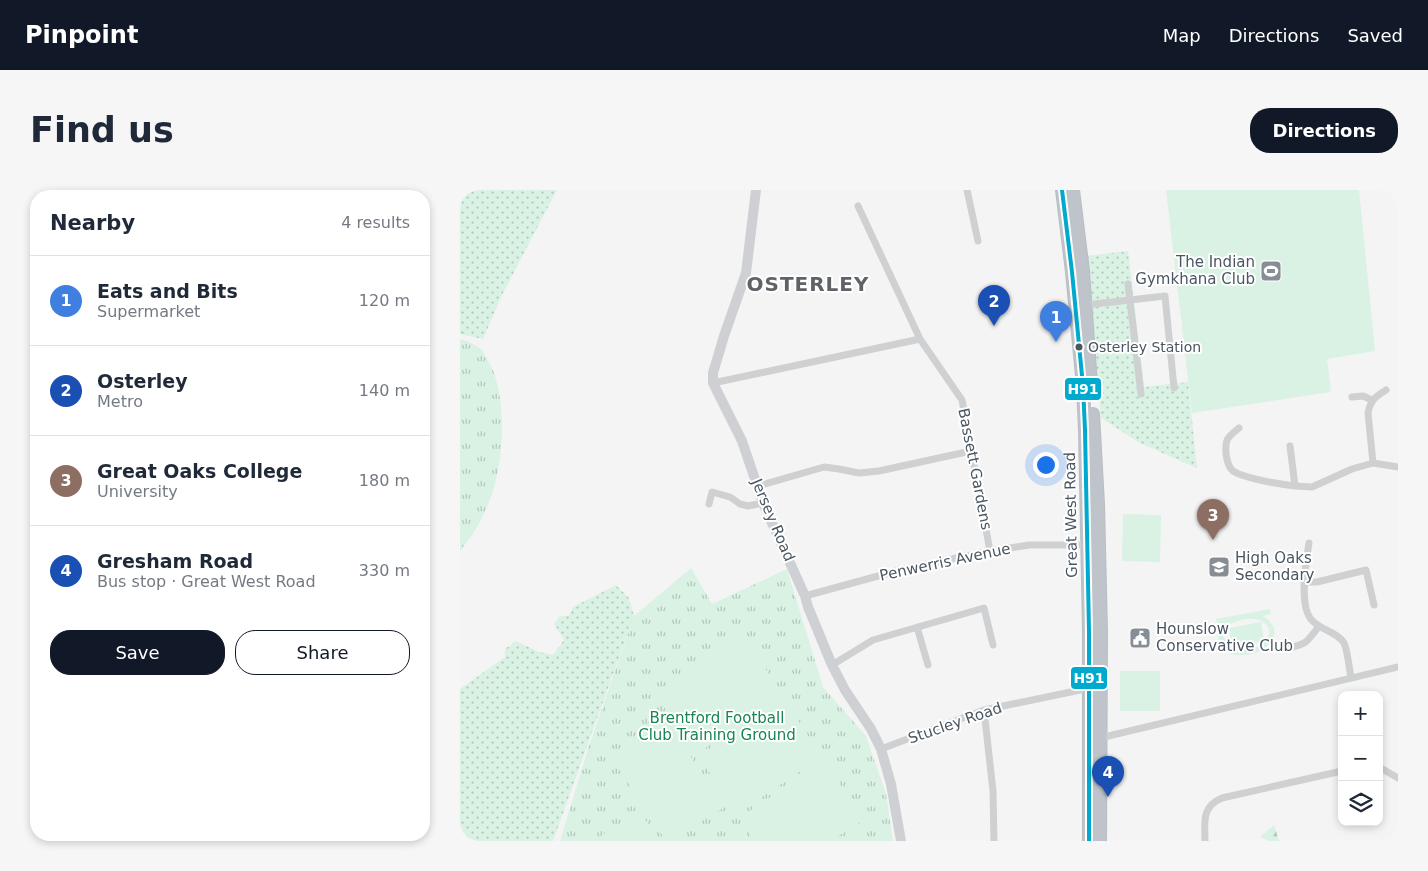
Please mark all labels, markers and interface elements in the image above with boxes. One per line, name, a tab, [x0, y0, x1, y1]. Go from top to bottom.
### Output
text: Pinpoint	[25, 21, 138, 49]
text: Map	[1163, 25, 1201, 46]
text: Directions	[1229, 25, 1319, 46]
text: Saved	[1347, 25, 1403, 46]
button: Directions	[1250, 108, 1398, 153]
text: Find us	[30, 110, 174, 150]
text: Nearby	[50, 211, 135, 235]
text: 4 results	[341, 213, 410, 232]
place label: The Indian Gymkhana Club	[1135, 253, 1255, 288]
sports icon: The Indian Gymkhana Club	[1259, 259, 1283, 283]
district label: OSTERLEY	[747, 272, 870, 296]
text: Eats and Bits	[97, 280, 238, 302]
pin: 2	[978, 285, 1010, 326]
text: 1	[60, 291, 72, 310]
text: 120 m	[359, 291, 410, 310]
pin: 1	[1040, 301, 1072, 342]
text: Supermarket	[97, 302, 200, 321]
place label: Osterley Station	[1088, 339, 1201, 355]
marker: Osterley Station	[1074, 342, 1084, 352]
text: Osterley	[97, 370, 188, 392]
line badge: H91	[1064, 377, 1102, 401]
text: 2	[60, 381, 72, 400]
text: 140 m	[359, 381, 410, 400]
text: H91	[1067, 381, 1099, 397]
text: Metro	[97, 392, 143, 411]
street label: Bassett Gardens	[954, 407, 996, 532]
your location	[1033, 452, 1059, 478]
street label: Great West Road	[1061, 452, 1081, 578]
text: Great Oaks College	[97, 460, 302, 482]
text: 3	[60, 471, 72, 490]
text: 180 m	[359, 471, 410, 490]
street label: Jersey Road	[747, 475, 799, 564]
text: University	[97, 482, 178, 501]
pin: 3	[1197, 499, 1229, 540]
street label: Penwerris Avenue	[878, 539, 1012, 585]
place label: High Oaks Secondary	[1235, 549, 1315, 584]
text: Gresham Road	[97, 550, 253, 572]
school or university icon: High Oaks Secondary	[1207, 555, 1231, 579]
text: 4	[60, 561, 72, 580]
text: 330 m	[359, 561, 410, 580]
text: Bus stop · Great West Road	[97, 572, 316, 591]
place label: Hounslow Conservative Club	[1156, 620, 1293, 655]
public building icon: Hounslow Conservative Club	[1128, 626, 1152, 650]
button: Save	[50, 630, 225, 675]
button: Share	[235, 630, 410, 675]
line badge: H91	[1070, 666, 1108, 690]
text: H91	[1073, 670, 1105, 686]
map controls	[1338, 691, 1383, 826]
button: +	[1338, 691, 1383, 736]
street label: Stucley Road	[906, 699, 1004, 747]
park label: Brentford Football Club Training Ground	[638, 709, 796, 744]
button: −	[1338, 736, 1383, 781]
pin: 4	[1092, 756, 1124, 797]
button: layers	[1338, 781, 1383, 826]

